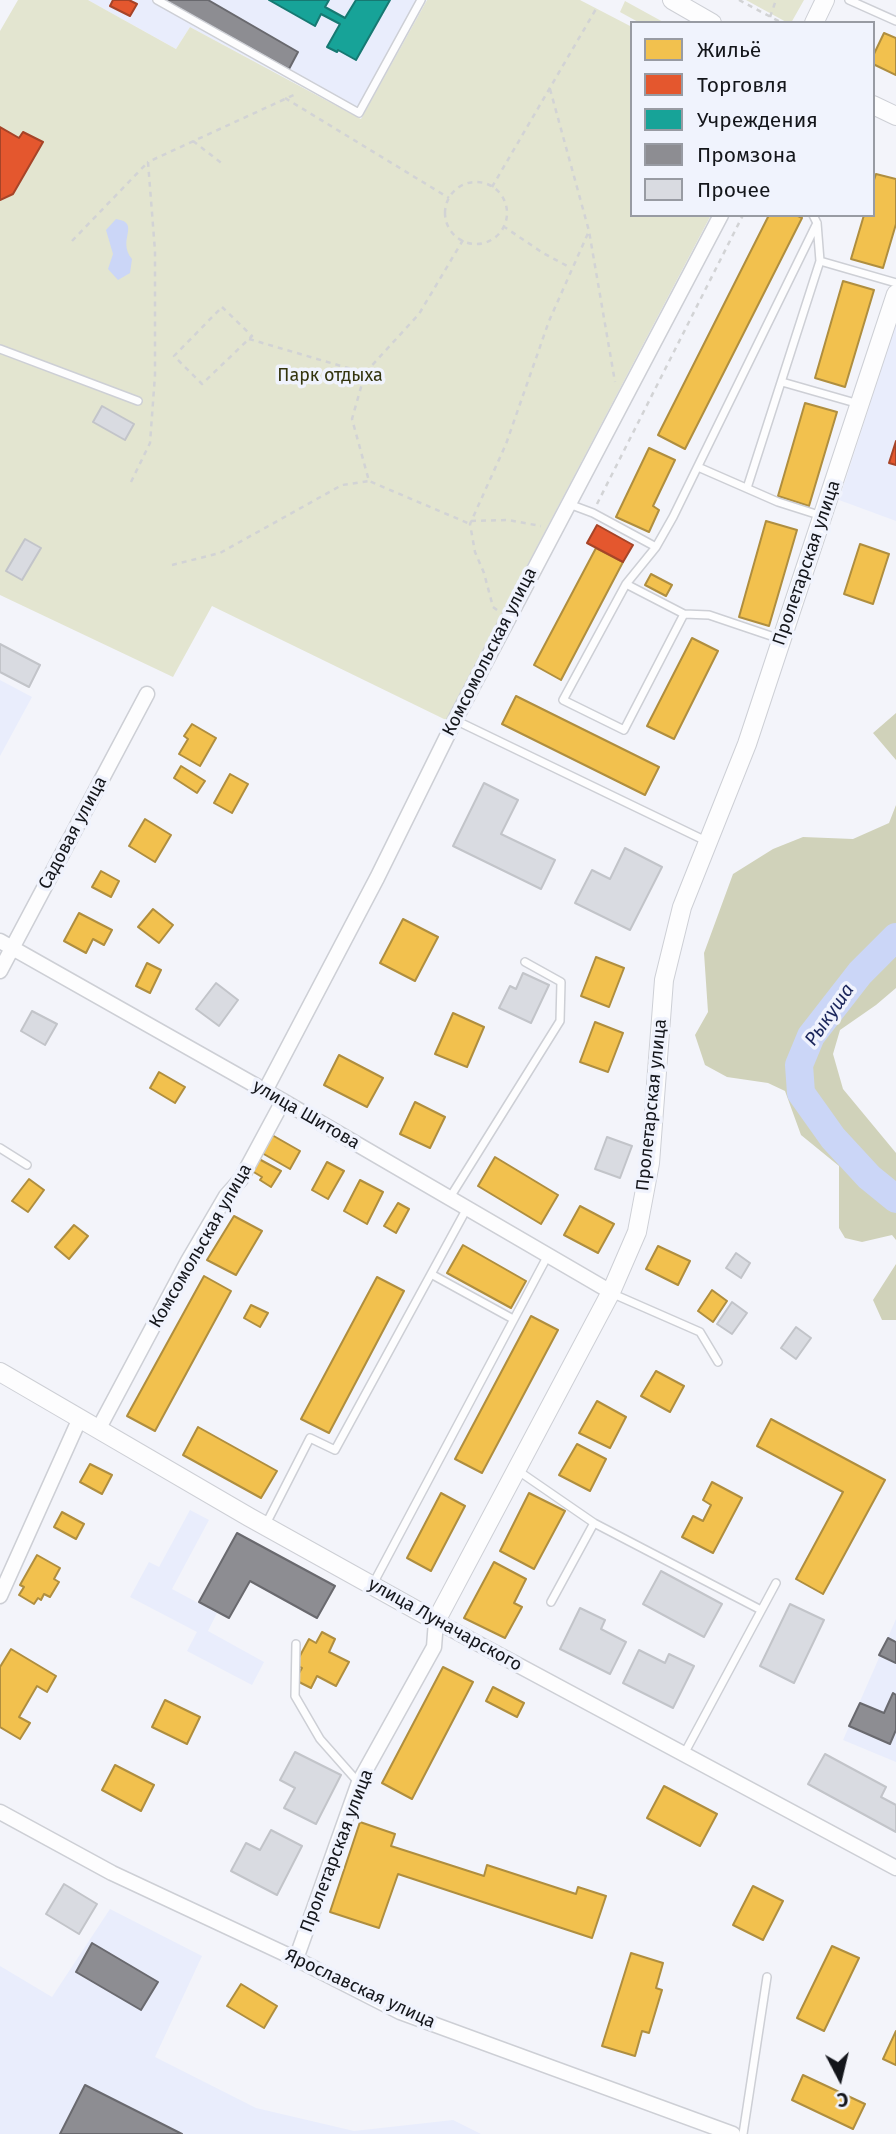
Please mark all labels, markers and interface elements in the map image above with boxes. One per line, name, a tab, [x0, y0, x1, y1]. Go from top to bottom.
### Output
legend	[630, 21, 875, 217]
text: Жильё	[697, 37, 761, 63]
text: Торговля	[697, 72, 788, 98]
text: Учреждения	[697, 107, 818, 133]
text: Промзона	[697, 142, 797, 168]
text: Прочее	[697, 177, 770, 203]
park label: Парк отдыха	[277, 365, 383, 387]
street label: Пролетарская улица	[769, 478, 845, 648]
street label: Комсомольская улица	[438, 564, 542, 740]
street label: Садовая улица	[34, 773, 112, 893]
water label: Рыкуша	[800, 980, 860, 1050]
street label: Пролетарская улица	[632, 1018, 672, 1192]
street label: улица Шитова	[249, 1076, 363, 1154]
street label: Комсомольская улица	[145, 1160, 257, 1332]
street label: улица Луначарского	[364, 1574, 526, 1676]
street label: Пролетарская улица	[296, 1766, 378, 1936]
street label: Ярославская улица	[281, 1945, 439, 2033]
north arrow	[805, 2043, 875, 2113]
text: С	[836, 2087, 849, 2111]

